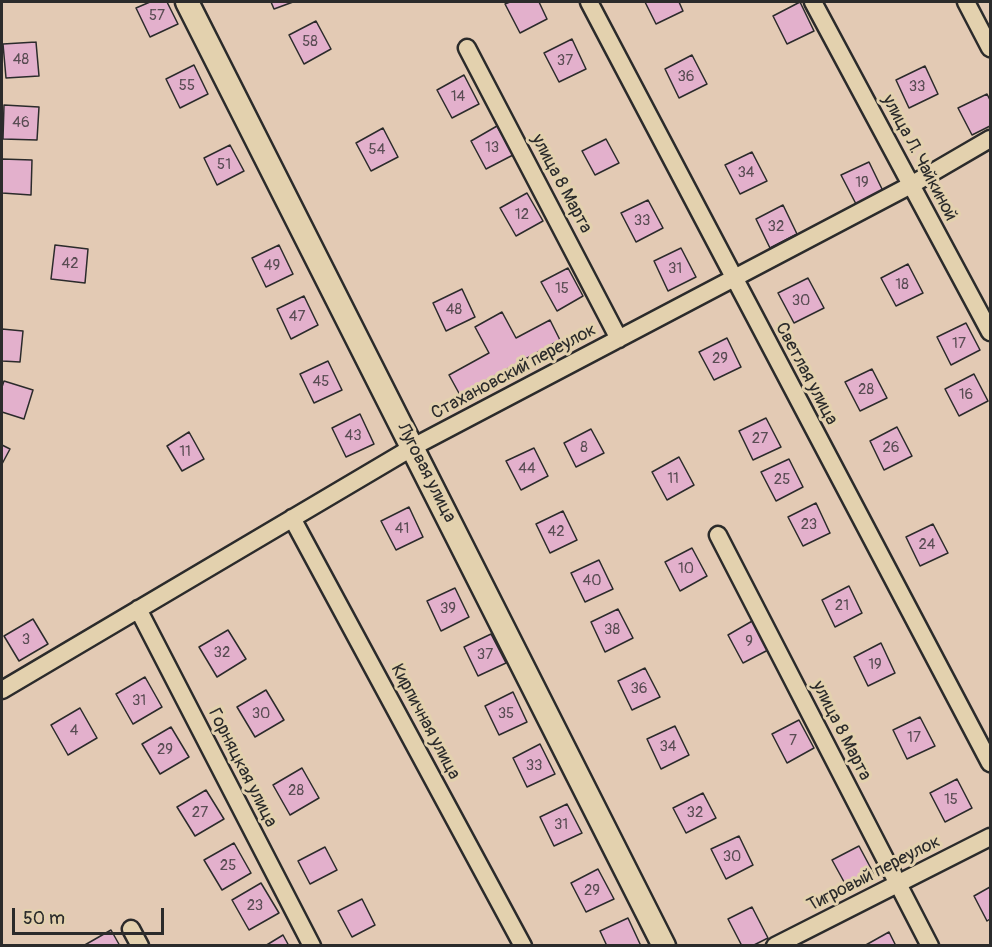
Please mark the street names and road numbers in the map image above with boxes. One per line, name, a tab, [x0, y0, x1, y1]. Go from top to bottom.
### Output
street label: улица Л. Чайкиной	[877, 91, 961, 225]
street label: улица 8 Марта	[526, 131, 596, 237]
street label: Стахановский переулок	[428, 319, 600, 425]
street label: Светлая улица	[770, 319, 842, 429]
street label: Луговая улица	[392, 420, 460, 526]
street label: Кирпичная улица	[385, 661, 465, 783]
street label: улица 8 Марта	[807, 678, 875, 784]
street label: Горняцкая улица	[203, 705, 281, 831]
street label: Тигровый переулок	[804, 831, 944, 917]

